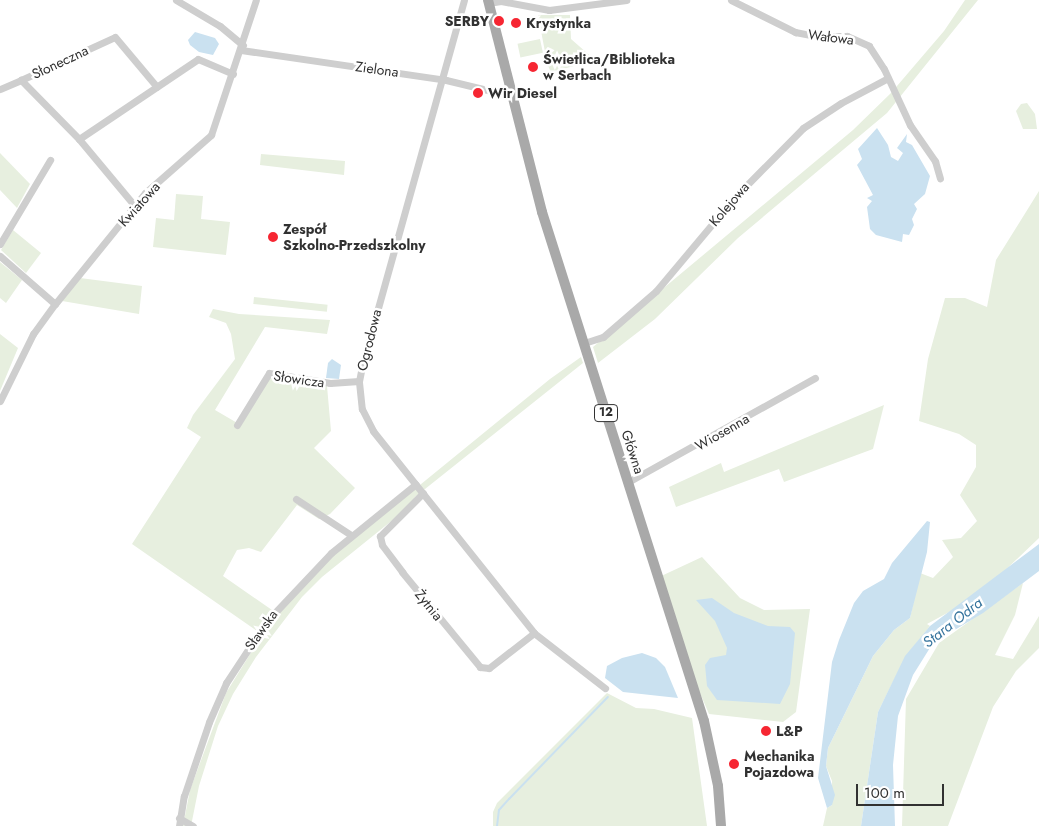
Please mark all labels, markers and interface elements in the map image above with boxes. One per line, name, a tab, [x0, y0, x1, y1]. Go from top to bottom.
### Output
place label: SERBY	[445, 13, 489, 29]
marker: SERBY	[493, 15, 505, 27]
place label: Krystynka	[526, 15, 591, 31]
marker: Krystynka	[510, 17, 522, 29]
street label: Wałowa	[807, 26, 855, 48]
street label: Słoneczna	[29, 42, 91, 82]
place label: Świetlica/Biblioteka w Serbach	[543, 51, 675, 84]
street label: Zielona	[354, 58, 400, 80]
marker: Świetlica/Biblioteka w Serbach	[527, 61, 539, 73]
place label: Wir Diesel	[488, 85, 557, 101]
marker: Wir Diesel	[472, 87, 484, 99]
street label: Kwiatowa	[115, 178, 163, 230]
street label: Kolejowa	[705, 179, 753, 229]
place label: Zespół Szkolno-Przedszkolny	[283, 221, 426, 253]
marker: Zespół Szkolno-Przedszkolny	[267, 231, 279, 243]
street label: Ogrodowa	[353, 307, 385, 373]
street label: Słowicza	[272, 367, 326, 391]
road number: 12	[594, 403, 618, 422]
street label: Wiosenna	[692, 410, 752, 454]
street label: Główna	[618, 428, 648, 476]
street label: Żytnia	[411, 586, 447, 624]
water label: Stara Odra	[920, 594, 986, 652]
street label: Sławska	[241, 607, 281, 653]
place label: L&P	[776, 723, 803, 739]
marker: L&P	[760, 725, 772, 737]
place label: Mechanika Pojazdowa	[744, 748, 814, 780]
marker: Mechanika Pojazdowa	[728, 758, 740, 770]
scale bar	[859, 774, 946, 806]
text: 100 m	[864, 782, 905, 804]

